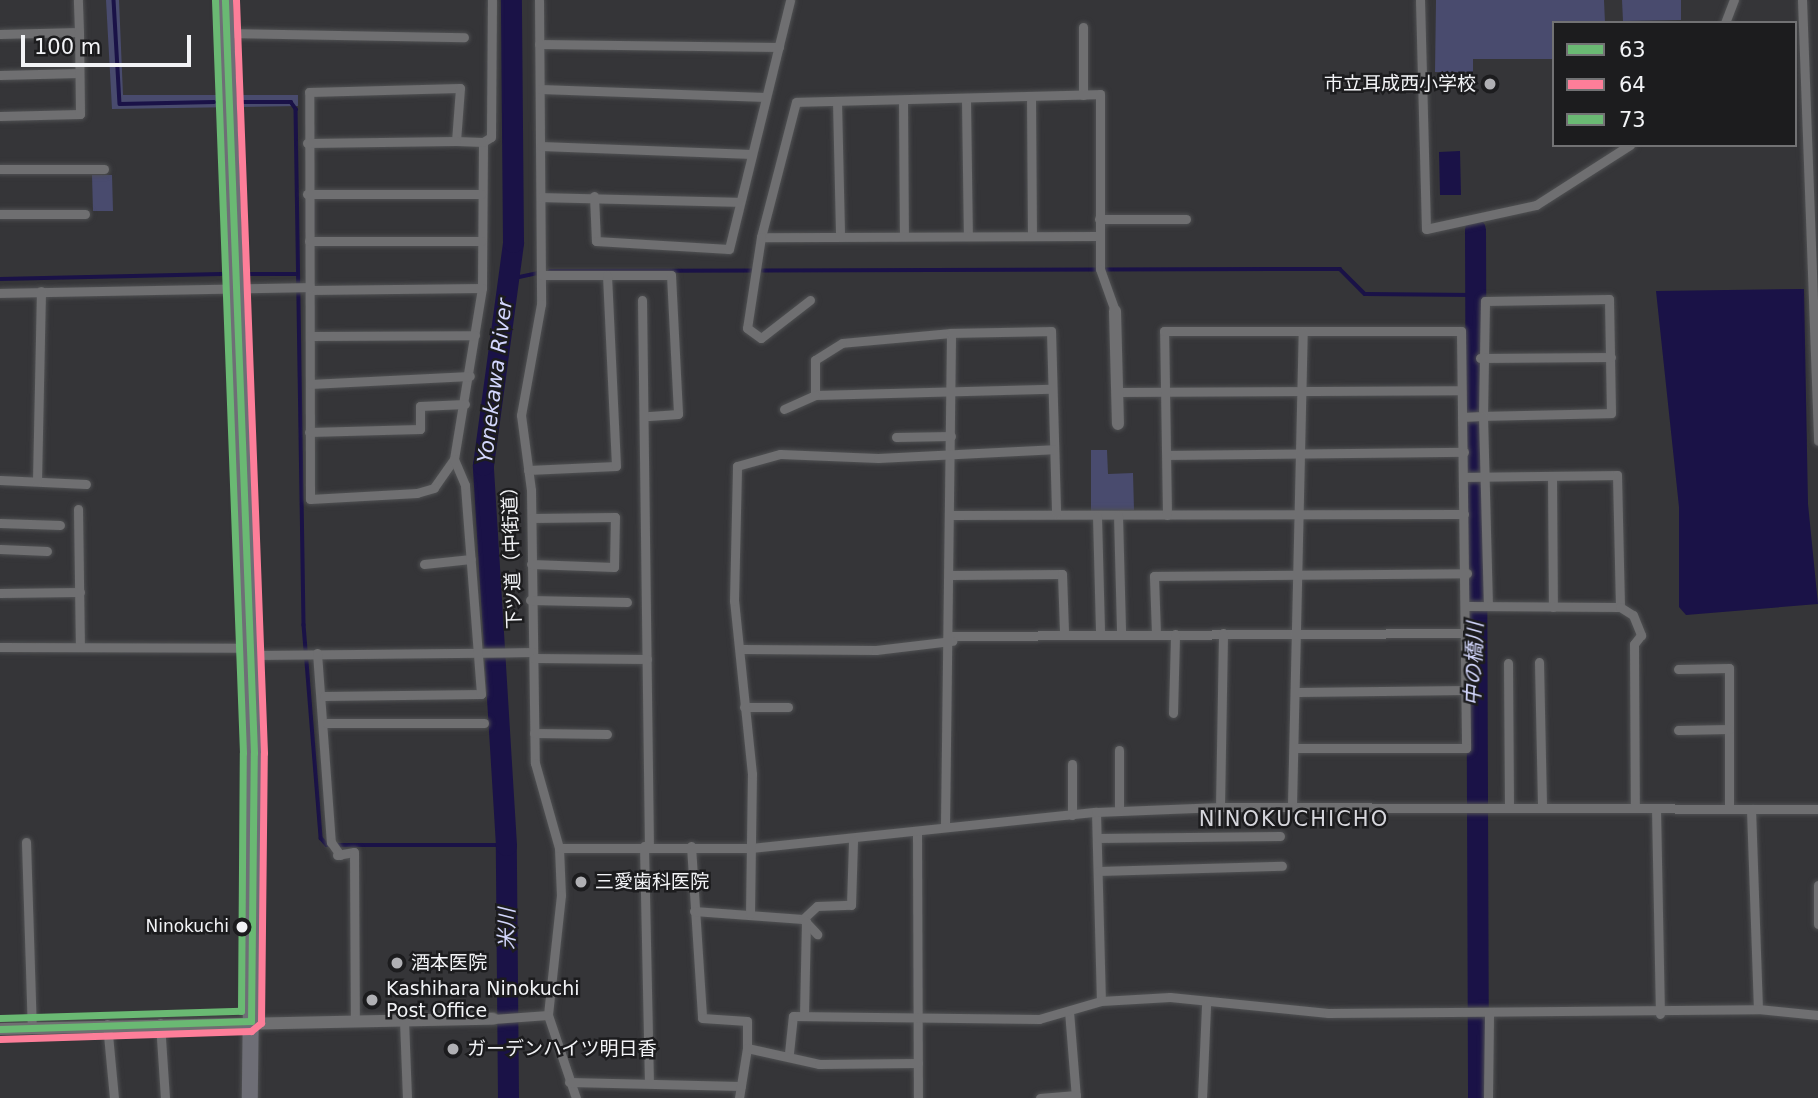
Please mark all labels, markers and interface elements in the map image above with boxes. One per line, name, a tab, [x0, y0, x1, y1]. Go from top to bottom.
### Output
scale bar	[24, 21, 194, 65]
legend	[1552, 21, 1797, 147]
text: 100 m	[34, 35, 101, 59]
text: 63	[1619, 38, 1646, 62]
place label: 市立耳成西小学校	[1324, 73, 1476, 95]
text: 64	[1619, 73, 1646, 97]
marker: 市立耳成西小学校	[1482, 76, 1498, 92]
text: 73	[1619, 108, 1646, 132]
water label: Yonekawa River	[472, 297, 518, 465]
street label: 下ツ道（中街道）	[498, 477, 526, 629]
water label: 中の橋川	[1460, 622, 1488, 706]
district label: NINOKUCHICHO	[1200, 806, 1388, 832]
place label: 三愛歯科医院	[595, 871, 709, 893]
marker: 三愛歯科医院	[573, 874, 589, 890]
water label: 米川	[494, 908, 520, 950]
place label: Ninokuchi	[145, 917, 229, 937]
marker: Ninokuchi	[235, 920, 249, 934]
place label: 酒本医院	[411, 952, 487, 974]
marker: 酒本医院	[389, 955, 405, 971]
place label: Kashihara Ninokuchi Post Office	[386, 978, 580, 1022]
marker: Kashihara Ninokuchi Post Office	[364, 992, 380, 1008]
place label: ガーデンハイツ明日香	[467, 1038, 657, 1060]
marker: ガーデンハイツ明日香	[445, 1041, 461, 1057]

